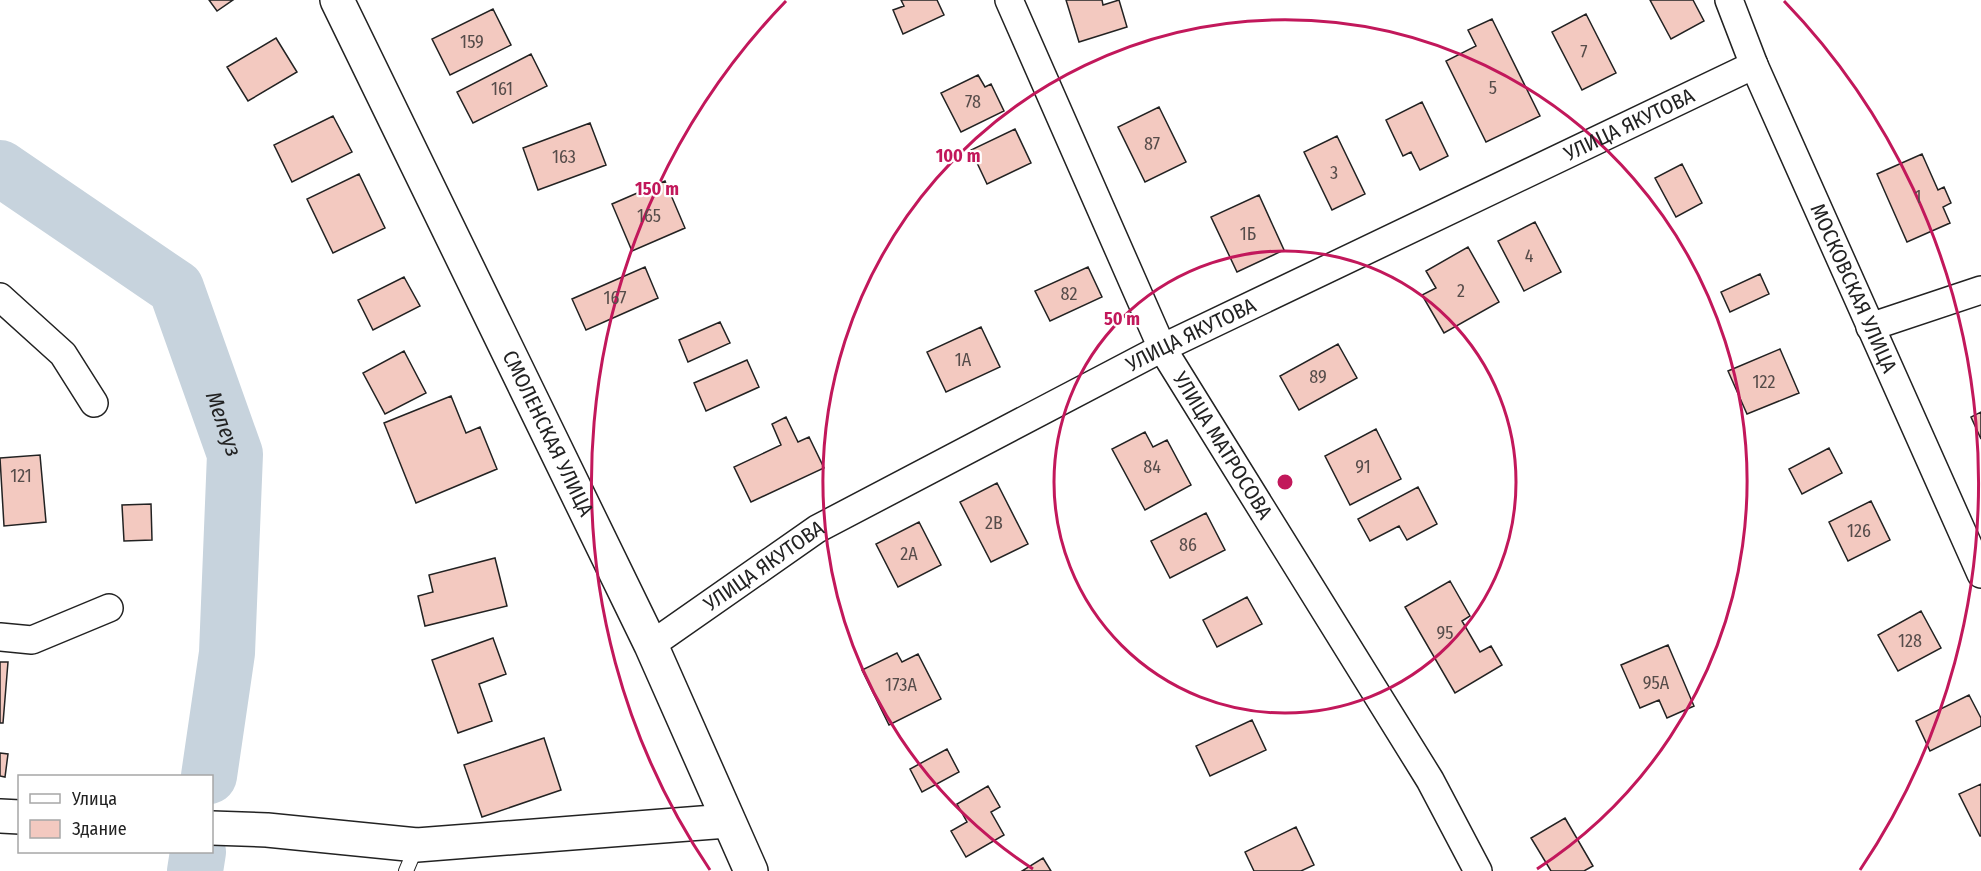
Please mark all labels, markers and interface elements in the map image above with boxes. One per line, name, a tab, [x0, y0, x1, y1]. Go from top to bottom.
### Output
house number: 159	[460, 31, 484, 53]
house number: 7	[1580, 41, 1588, 63]
house number: 5	[1489, 77, 1497, 99]
house number: 161	[491, 78, 513, 100]
street label: УЛИЦА ЯКУТОВА	[1559, 82, 1699, 167]
house number: 78	[965, 91, 981, 113]
house number: 87	[1144, 133, 1160, 155]
text: 100 m	[936, 145, 980, 167]
house number: 163	[552, 146, 576, 168]
house number: 3	[1330, 162, 1338, 184]
text: 150 m	[635, 178, 679, 200]
house number: 1	[1914, 186, 1922, 208]
street label: МОСКОВСКАЯ УЛИЦА	[1805, 200, 1903, 377]
house number: 165	[637, 205, 661, 227]
house number: 1Б	[1240, 223, 1256, 245]
house number: 4	[1525, 245, 1534, 267]
house number: 2	[1457, 280, 1465, 302]
house number: 82	[1061, 283, 1077, 305]
house number: 167	[604, 287, 626, 309]
street label: УЛИЦА ЯКУТОВА	[1121, 292, 1260, 378]
text: 50 m	[1104, 308, 1140, 330]
street label: СМОЛЕНСКАЯ УЛИЦА	[497, 346, 599, 520]
house number: 1А	[955, 349, 972, 371]
street label: УЛИЦА МАТРОСОВА	[1167, 366, 1278, 524]
house number: 89	[1309, 366, 1327, 388]
house number: 122	[1753, 371, 1776, 393]
water label: Мелеуз	[200, 388, 248, 460]
house number: 84	[1143, 456, 1161, 478]
house number: 91	[1355, 456, 1371, 478]
house number: 121	[10, 465, 32, 487]
centre of rings	[1275, 472, 1295, 492]
house number: 2В	[985, 512, 1003, 534]
street label: УЛИЦА ЯКУТОВА	[698, 515, 828, 618]
house number: 126	[1847, 520, 1871, 542]
house number: 86	[1179, 534, 1197, 556]
house number: 2А	[900, 543, 918, 565]
house number: 95	[1436, 622, 1454, 644]
house number: 128	[1898, 630, 1922, 652]
house number: 95А	[1643, 672, 1670, 694]
house number: 173А	[885, 674, 917, 696]
legend	[18, 775, 213, 853]
text: Улица	[71, 788, 117, 810]
text: Здание	[72, 818, 127, 840]

